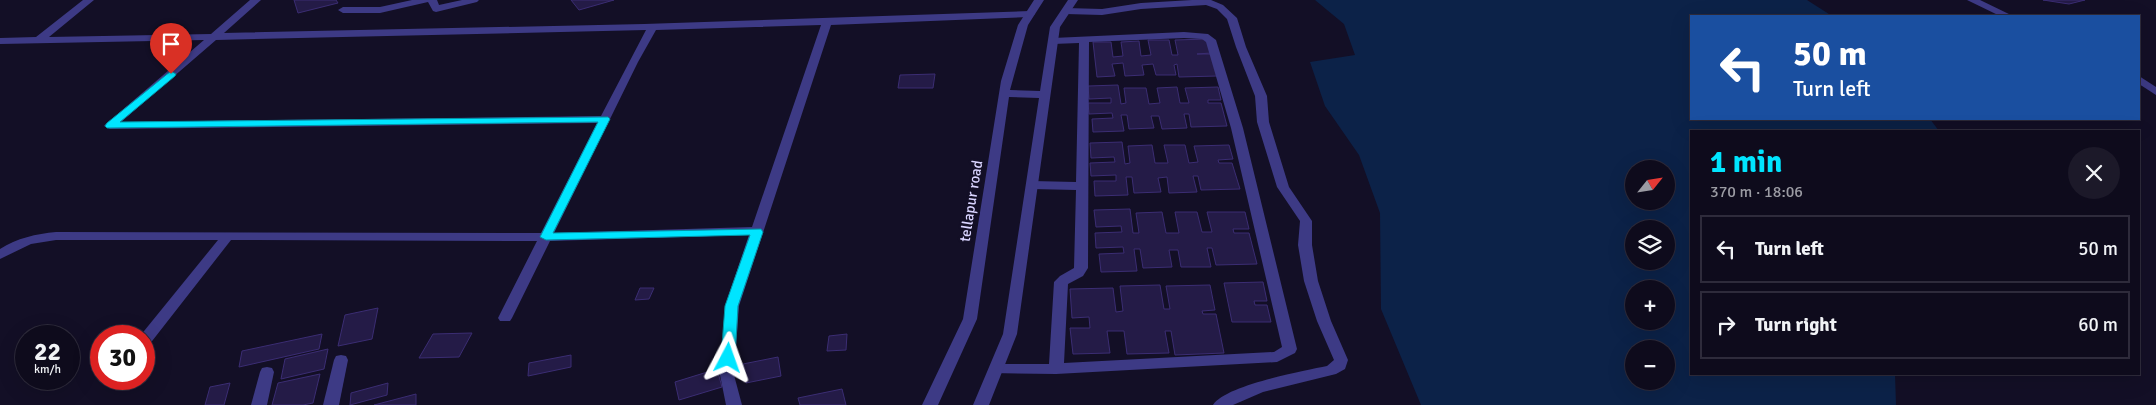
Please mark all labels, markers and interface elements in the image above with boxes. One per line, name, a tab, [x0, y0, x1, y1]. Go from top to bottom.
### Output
pin	[150, 23, 192, 74]
icon: arrive	[157, 30, 185, 58]
text: 50 m	[1793, 32, 1867, 75]
icon: left	[1710, 35, 1775, 100]
text: Turn left	[1793, 75, 1871, 102]
text: 1 min	[1710, 144, 1782, 181]
button: close	[2068, 147, 2120, 199]
street label: tellapur road	[956, 159, 986, 243]
north arrow	[1625, 160, 1675, 210]
map controls	[1625, 160, 1675, 390]
text: 370 m · 18:06	[1710, 182, 1803, 202]
button: layers	[1625, 220, 1675, 270]
icon: left	[1712, 235, 1740, 263]
text: Turn left	[1755, 237, 1824, 261]
text: 50 m	[2078, 237, 2118, 261]
button: +	[1625, 280, 1675, 330]
icon: right	[1712, 311, 1740, 339]
text: Turn right	[1755, 313, 1837, 337]
text: 60 m	[2078, 313, 2118, 337]
speed limit sign: 30	[90, 325, 155, 390]
position arrow	[701, 331, 753, 383]
text: 22	[34, 336, 61, 367]
button: −	[1625, 340, 1675, 390]
text: km/h	[34, 362, 61, 377]

